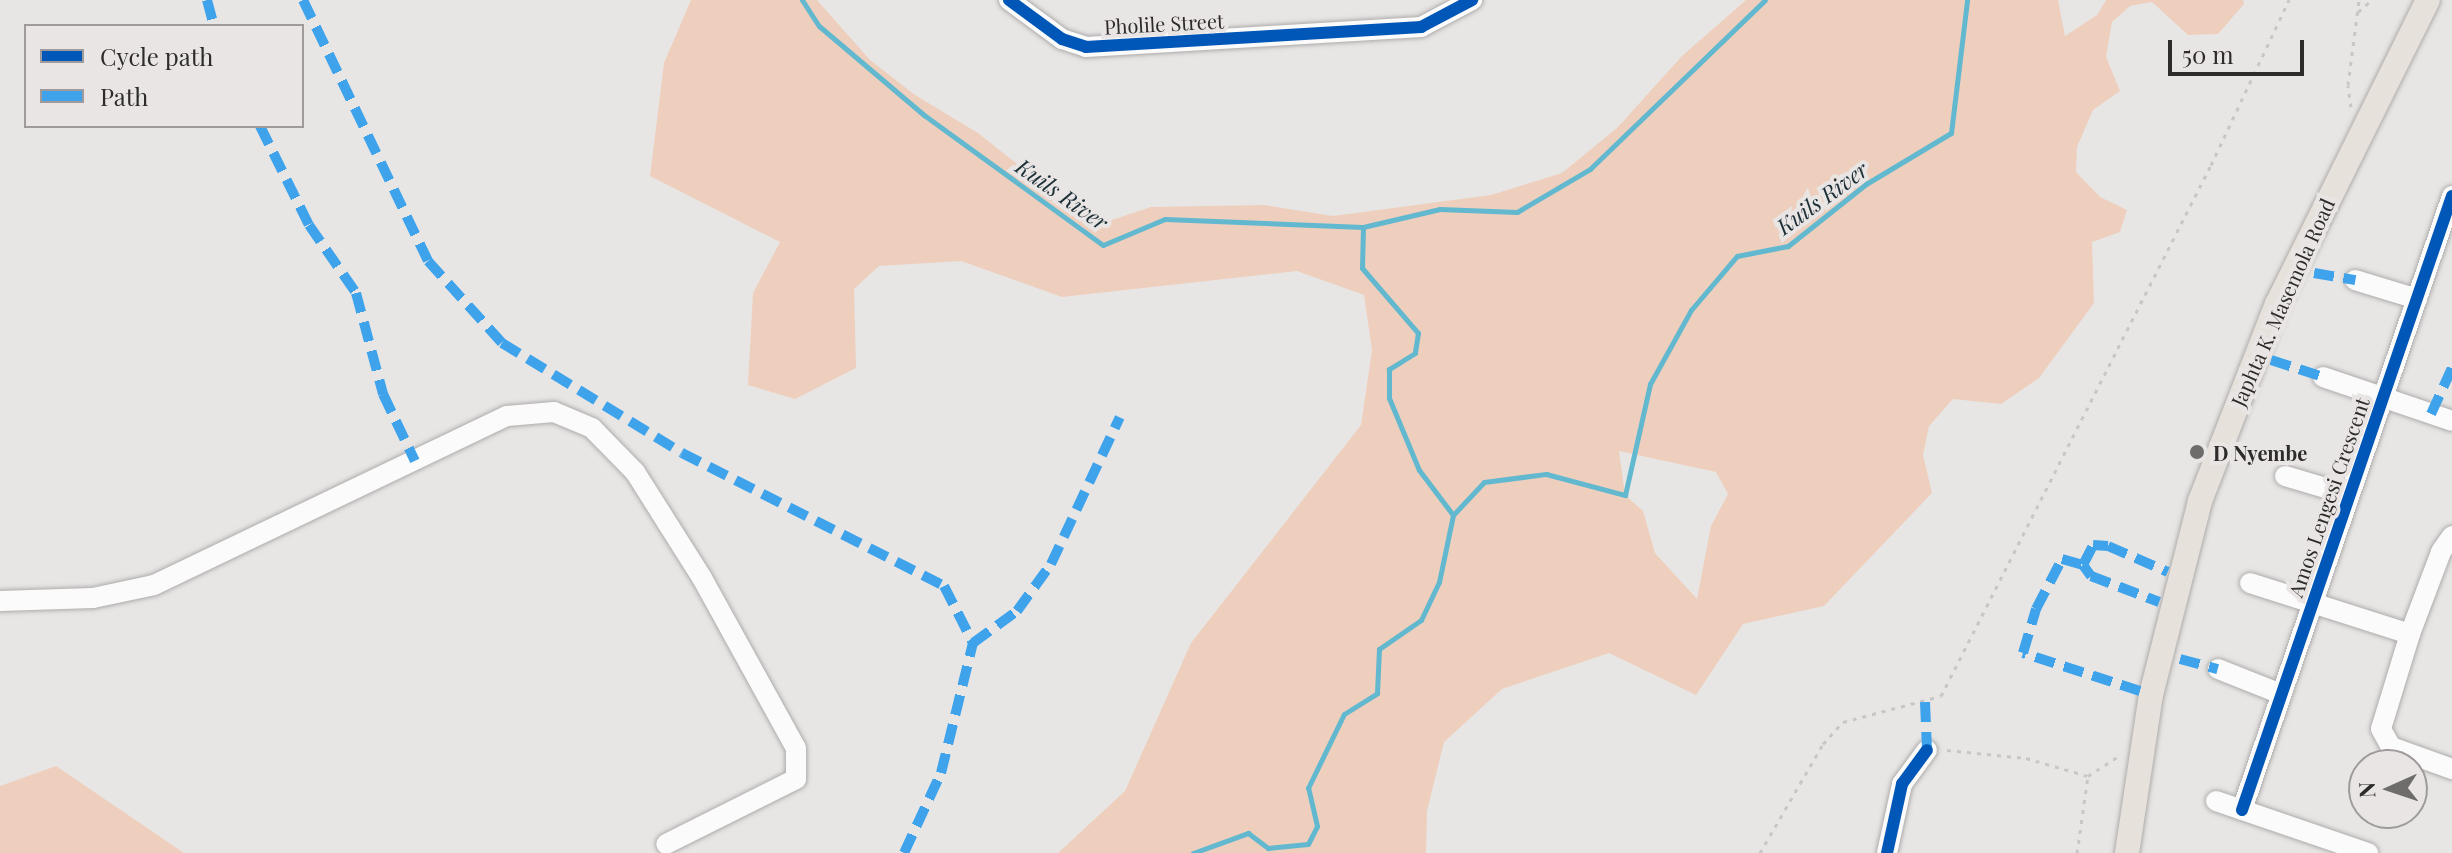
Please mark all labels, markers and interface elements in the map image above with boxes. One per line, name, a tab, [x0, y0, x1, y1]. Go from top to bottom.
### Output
street label: Pholile Street	[1103, 8, 1225, 38]
legend	[24, 24, 304, 128]
scale bar	[2172, 24, 2308, 74]
text: 50 m	[2182, 38, 2234, 70]
text: Cycle path	[100, 40, 213, 72]
text: Path	[100, 80, 148, 112]
water label: Kuils River	[1011, 153, 1113, 235]
water label: Kuils River	[1771, 156, 1873, 240]
street label: Japhta K. Masemola Road	[2225, 194, 2339, 410]
street label: Amos Lengesi Crescent	[2283, 394, 2373, 600]
place label: D Nyembe	[2213, 440, 2307, 464]
marker: D Nyembe	[2188, 443, 2206, 461]
north arrow	[2348, 749, 2428, 829]
text: N	[2351, 781, 2381, 799]

